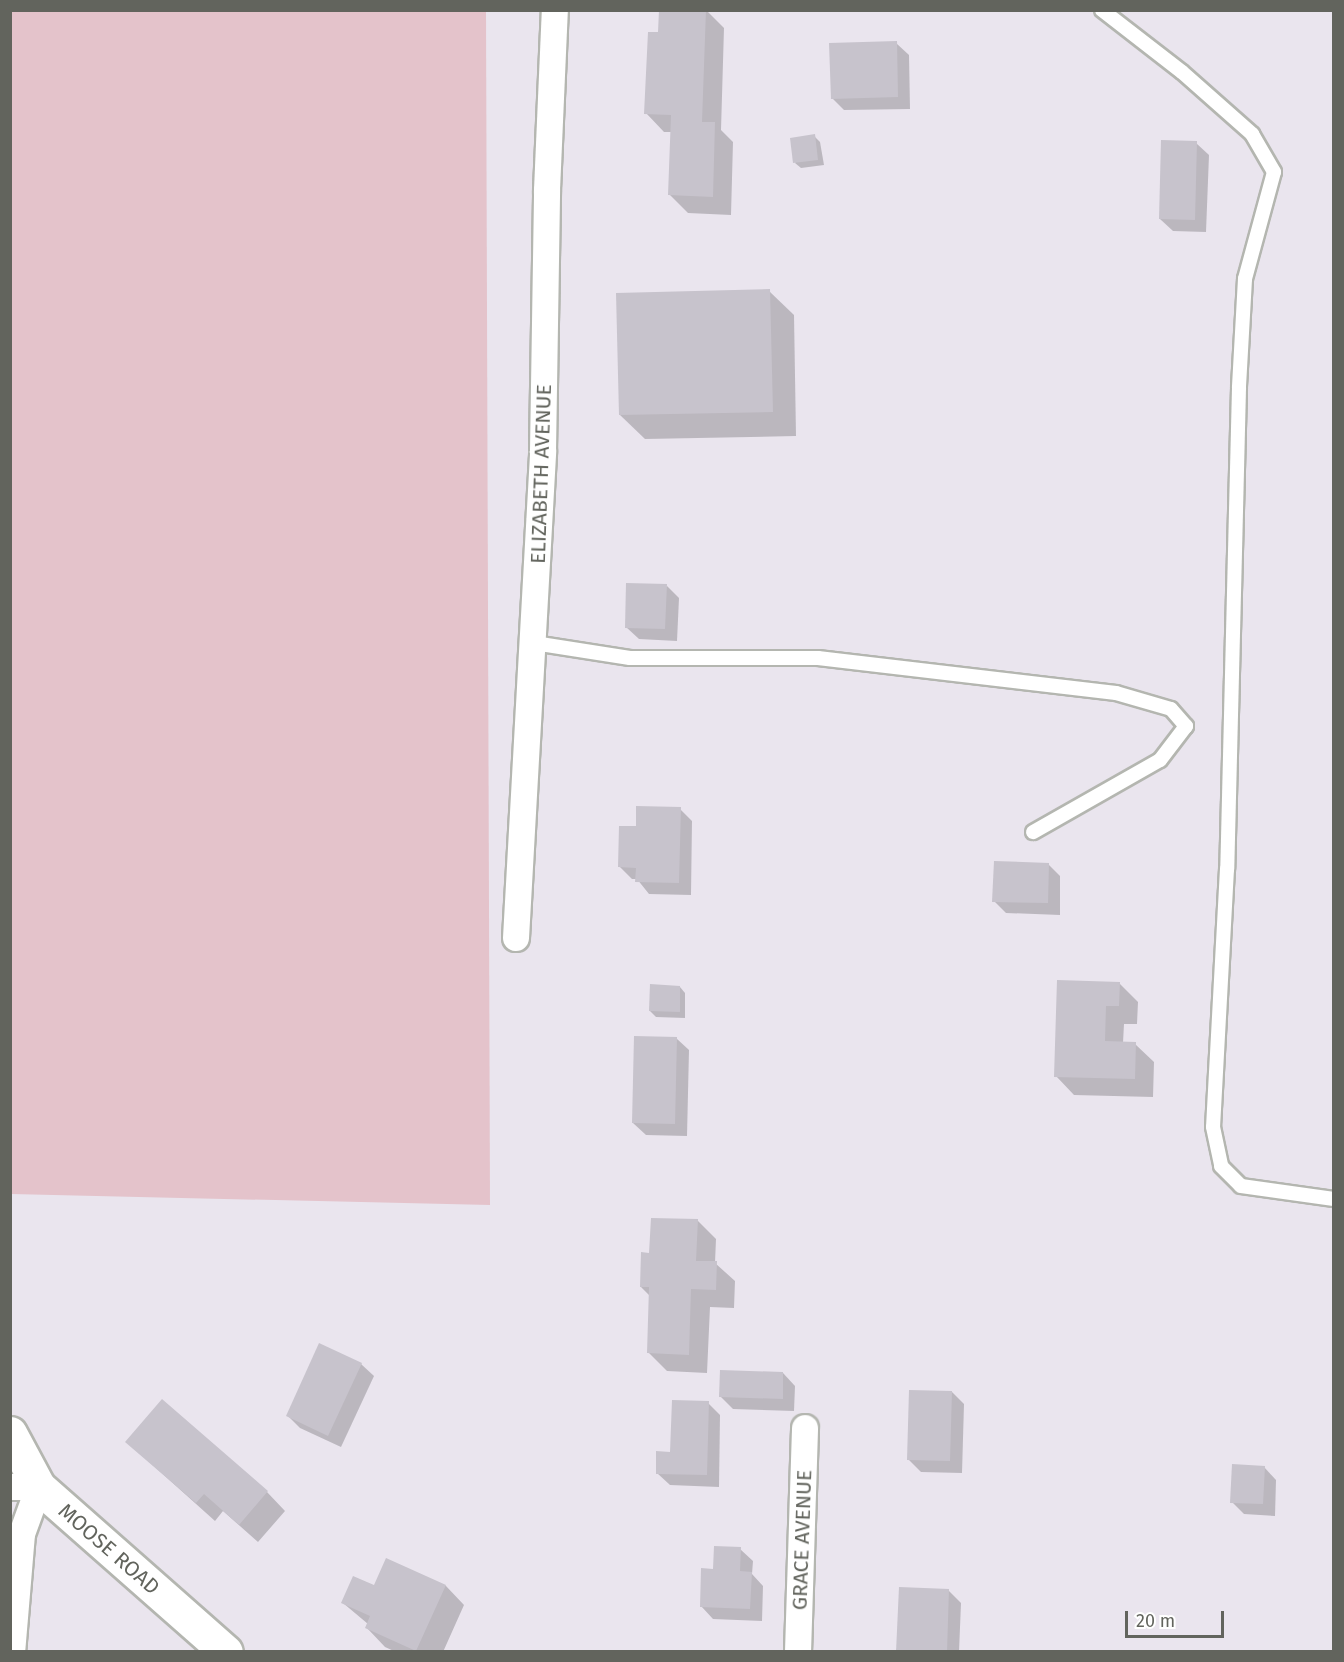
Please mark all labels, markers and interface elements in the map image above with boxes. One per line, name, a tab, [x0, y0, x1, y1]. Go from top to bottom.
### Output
street label: ELIZABETH AVENUE	[525, 384, 557, 564]
street label: GRACE AVENUE	[787, 1469, 817, 1611]
street label: MOOSE ROAD	[53, 1498, 165, 1600]
scale bar	[1128, 1599, 1227, 1637]
text: 20 m	[1136, 1610, 1175, 1632]

